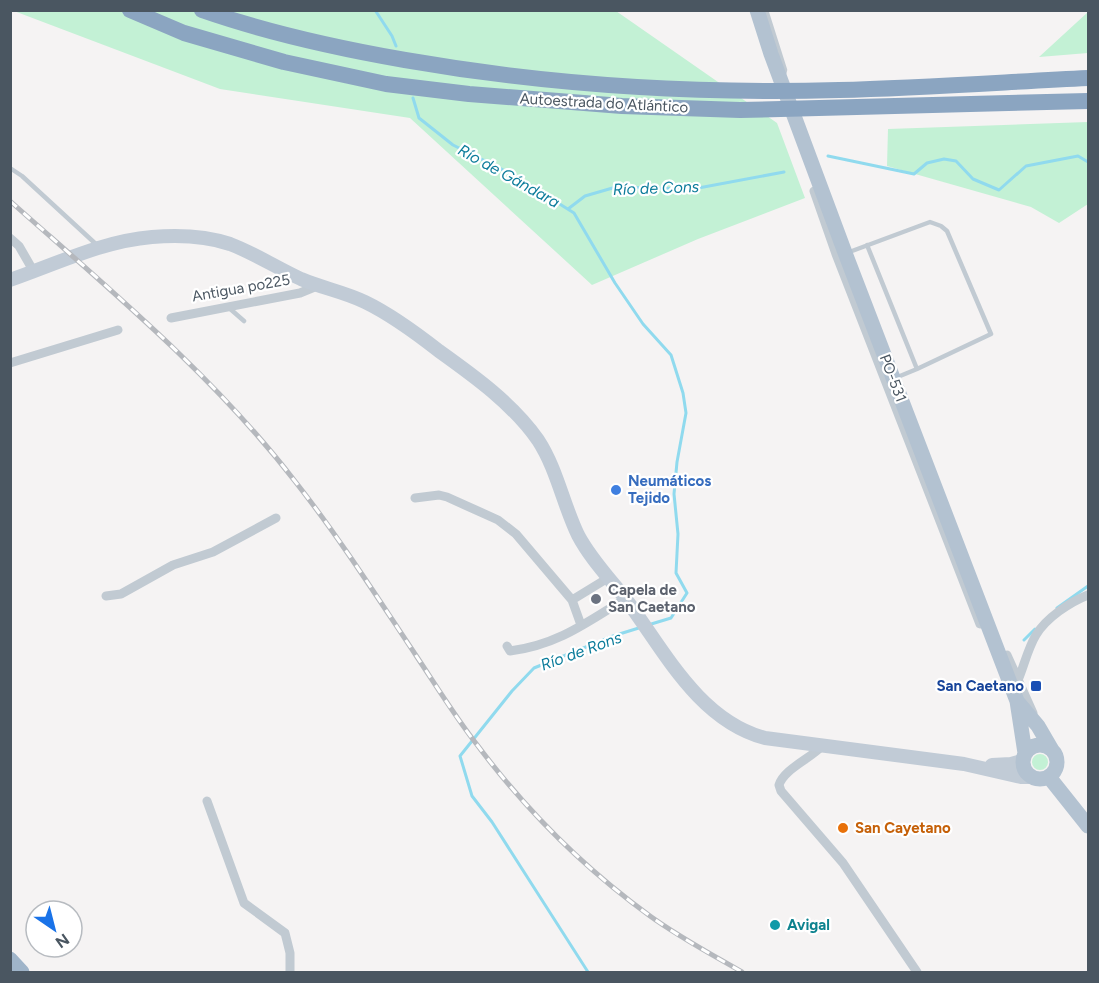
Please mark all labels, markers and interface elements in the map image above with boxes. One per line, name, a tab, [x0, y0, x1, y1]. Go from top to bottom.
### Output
street label: Autoestrada do Atlántico	[519, 90, 689, 116]
water label: Río de Gándara	[455, 140, 563, 212]
water label: Río de Cons	[612, 177, 700, 199]
street label: Antigua po225	[191, 271, 291, 305]
street label: PO-531	[876, 352, 910, 404]
place label: Neumáticos Tejido	[628, 472, 711, 507]
marker: Neumáticos Tejido	[609, 483, 623, 497]
place label: Capela de San Caetano	[608, 581, 696, 616]
marker: Capela de San Caetano	[589, 592, 603, 606]
water label: Río de Rons	[538, 627, 625, 674]
place label: San Caetano	[937, 677, 1024, 695]
marker: San Caetano	[1029, 679, 1043, 693]
place label: San Cayetano	[855, 819, 951, 837]
marker: San Cayetano	[836, 821, 850, 835]
north arrow	[24, 899, 84, 959]
place label: Avigal	[787, 916, 830, 934]
marker: Avigal	[768, 918, 782, 932]
text: N	[52, 930, 73, 952]

